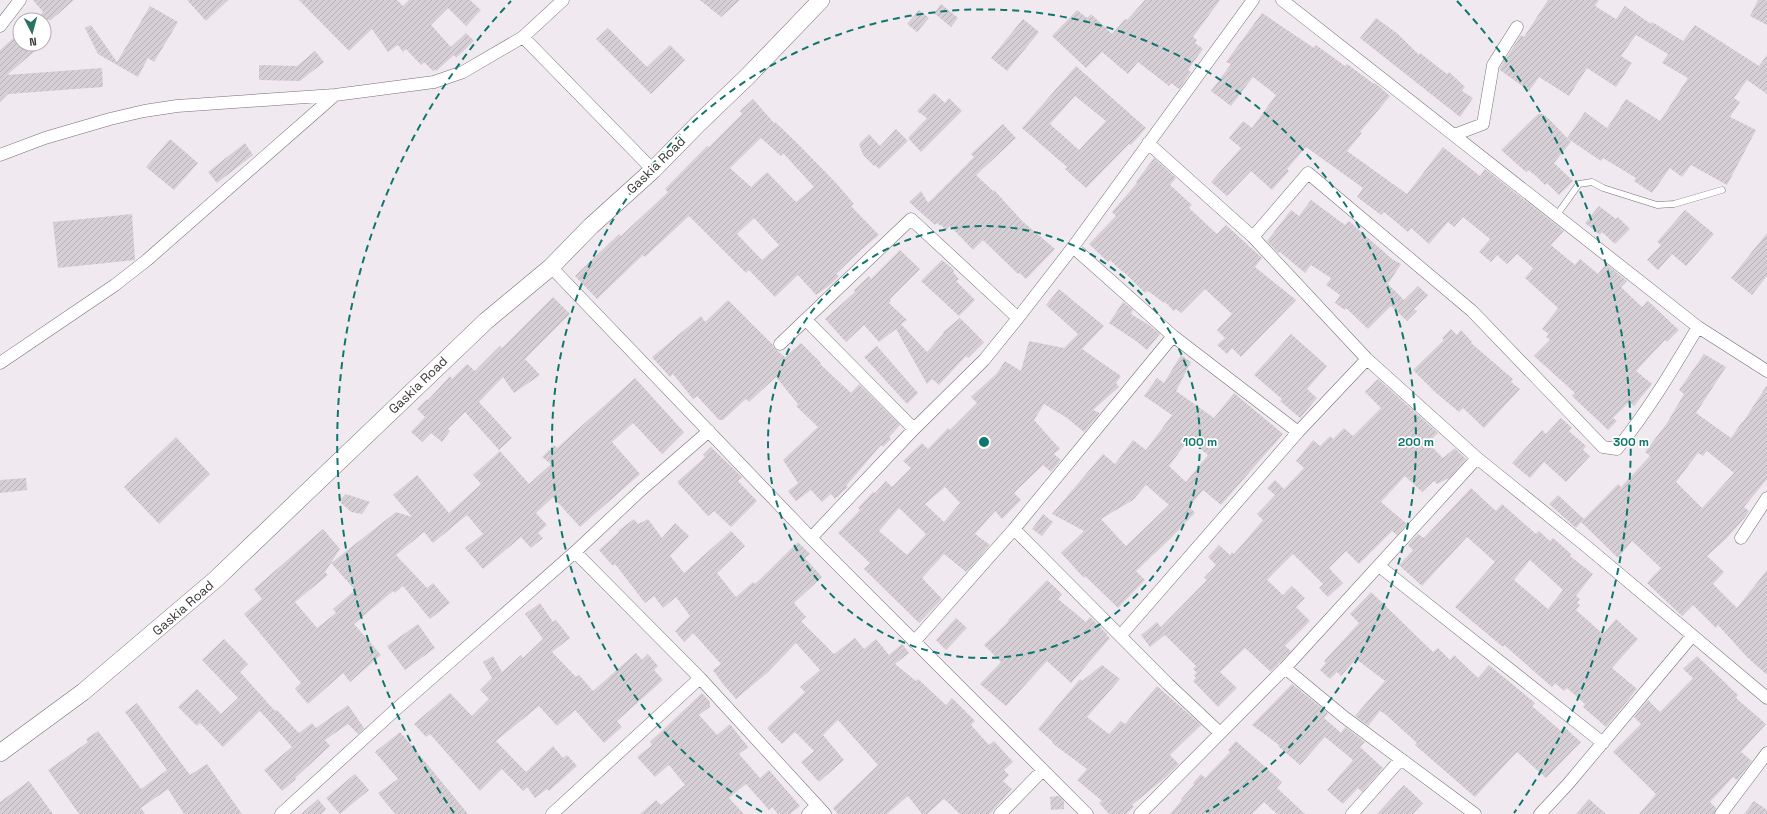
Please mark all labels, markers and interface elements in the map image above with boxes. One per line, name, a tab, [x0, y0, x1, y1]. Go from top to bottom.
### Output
north arrow	[12, 12, 52, 52]
text: N	[29, 35, 37, 49]
street label: Gaskia Road	[623, 133, 689, 197]
street label: Gaskia Road	[385, 353, 451, 417]
text: 100 m	[1183, 434, 1217, 450]
text: 200 m	[1398, 434, 1434, 450]
text: 300 m	[1613, 434, 1649, 450]
centre of rings	[977, 435, 991, 449]
street label: Gaskia Road	[149, 577, 217, 639]

